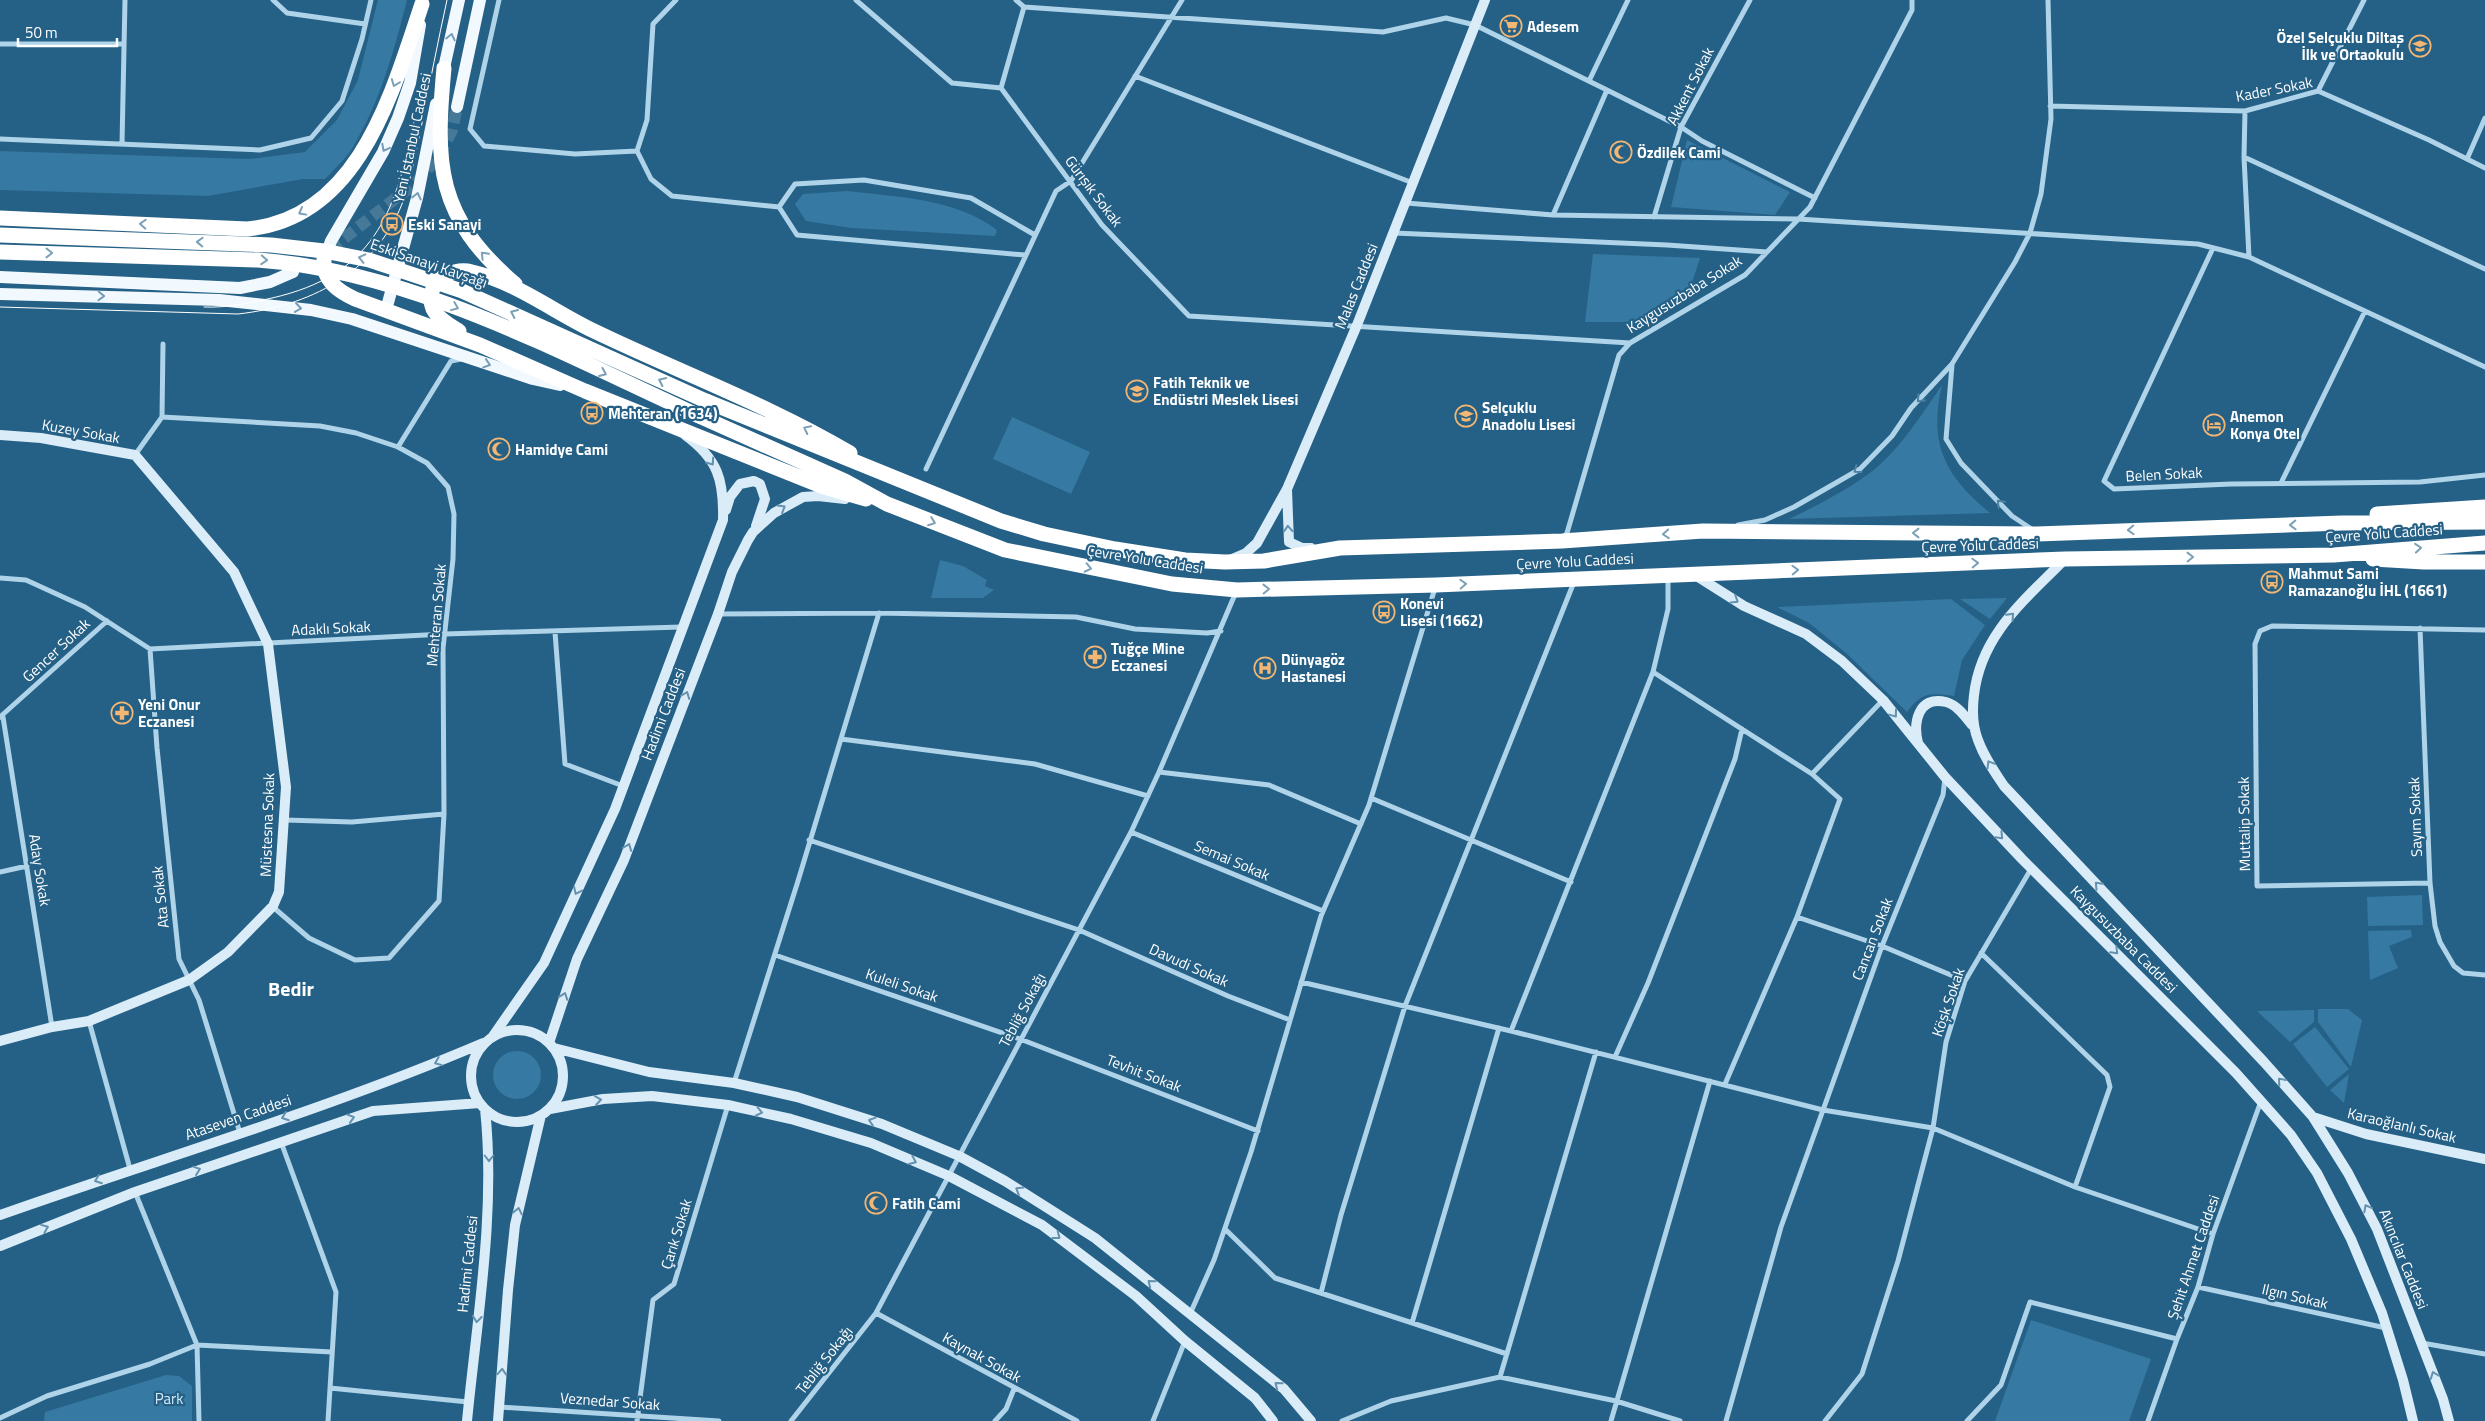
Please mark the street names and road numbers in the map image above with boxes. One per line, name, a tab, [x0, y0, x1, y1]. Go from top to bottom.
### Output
street label: Akkent Sokak	[1660, 43, 1720, 129]
street label: Kader Sokak	[2234, 70, 2314, 108]
street label: Yeni İstanbul Caddesi	[387, 71, 437, 205]
street label: Gürışık Sokak	[1059, 150, 1129, 232]
street label: Eski Sanayi Kavşağı	[367, 232, 491, 294]
street label: Malas Caddesi	[1328, 240, 1384, 332]
street label: Kaygusuzbaba Sokak	[1622, 249, 1746, 339]
street label: Kuzey Sokak	[40, 413, 122, 449]
street label: Belen Sokak	[2125, 460, 2203, 488]
street label: Çevre Yolu Caddesi	[2325, 517, 2443, 549]
street label: Çevre Yolu Caddesi	[1921, 531, 2039, 559]
street label: Çevre Yolu Caddesi	[1085, 538, 1205, 580]
street label: Çevre Yolu Caddesi	[1516, 546, 1634, 576]
street label: Mehteran Sokak	[420, 563, 452, 667]
street label: Gencer Sokak	[17, 613, 95, 687]
street label: Adaklı Sokak	[291, 614, 371, 642]
street label: Hadimi Caddesi	[635, 664, 691, 764]
street label: Müstesna Sokak	[254, 773, 280, 877]
street label: Muttalip Sokak	[2232, 777, 2256, 871]
street label: Sayım Sokak	[2402, 777, 2428, 857]
street label: Aday Sokak	[23, 832, 57, 908]
street label: Semai Sokak	[1191, 834, 1273, 886]
street label: Ata Sokak	[145, 865, 175, 929]
street label: Kaygusuzbaba Caddesi	[2065, 880, 2183, 998]
street label: Cancan Sokak	[1846, 894, 1898, 984]
street label: Davudi Sokak	[1146, 937, 1232, 993]
street label: Kuleli Sokak	[863, 962, 941, 1008]
street label: Köşk Sokak	[1925, 964, 1971, 1040]
street label: Tebliğ Sokağı	[993, 969, 1051, 1051]
street label: Tevhit Sokak	[1103, 1048, 1185, 1098]
street label: Ataseven Caddesi	[182, 1088, 294, 1146]
street label: Karaoğlanlı Sokak	[2345, 1101, 2459, 1149]
street label: Şehit Ahmet Caddesi	[2161, 1192, 2225, 1322]
street label: Çarık Sokak	[654, 1196, 698, 1272]
street label: Akıncılar Caddesi	[2373, 1205, 2435, 1313]
street label: Hadimi Caddesi	[450, 1214, 484, 1314]
street label: Ilgın Sokak	[2260, 1277, 2330, 1315]
street label: Tebliğ Sokağı	[790, 1321, 858, 1399]
street label: Kaynak Sokak	[938, 1326, 1026, 1388]
street label: Veznedar Sokak	[559, 1386, 661, 1416]

